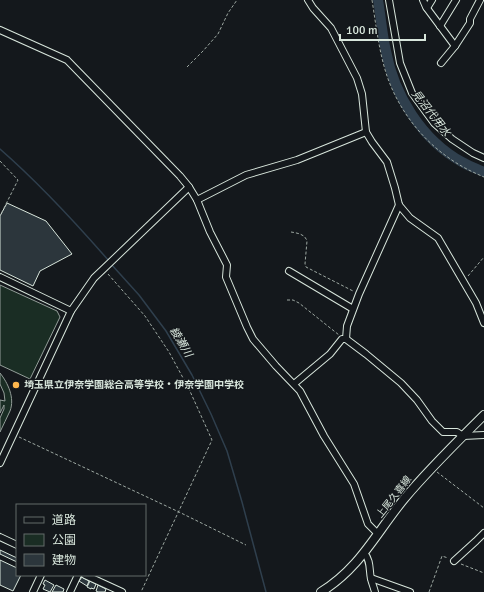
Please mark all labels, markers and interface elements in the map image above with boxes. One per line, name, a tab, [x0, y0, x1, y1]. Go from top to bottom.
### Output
scale bar	[340, 16, 425, 42]
text: 100 m	[346, 23, 378, 38]
water label: 見沼代用水	[409, 87, 454, 139]
water label: 綾瀬川	[167, 325, 196, 360]
place label: 埼玉県立伊奈学園総合高等学校・伊奈学園中学校	[24, 379, 244, 391]
marker: 埼玉県立伊奈学園総合高等学校・伊奈学園中学校	[11, 380, 21, 390]
street label: 上尾久喜線	[374, 474, 414, 520]
legend	[16, 504, 146, 576]
text: 道路	[52, 513, 76, 528]
text: 公園	[52, 533, 76, 548]
text: 建物	[52, 553, 76, 568]

